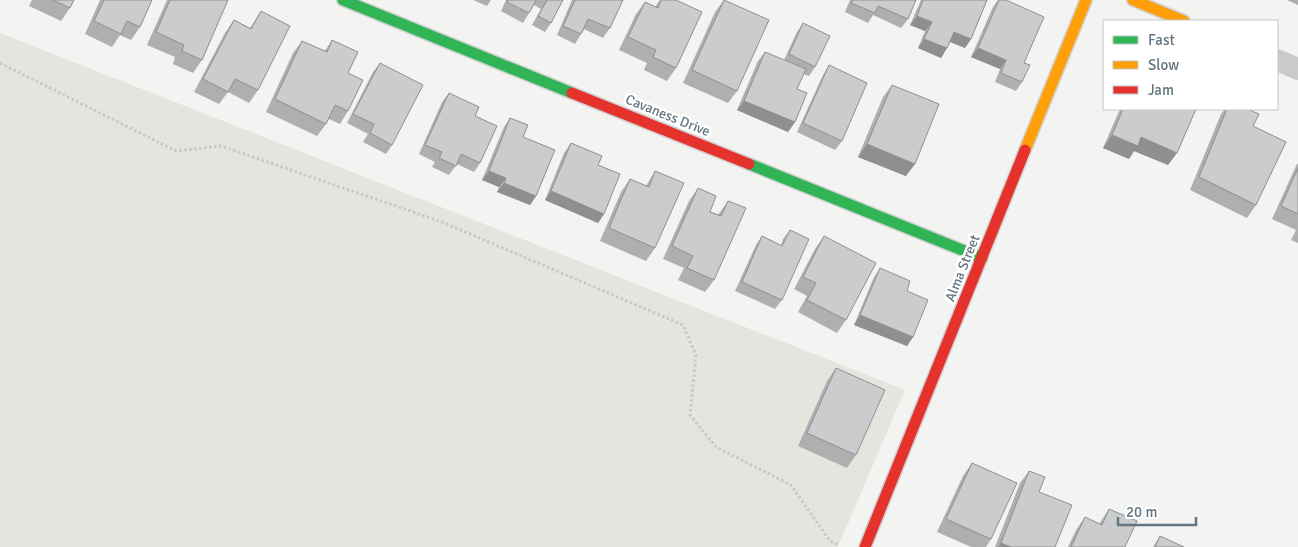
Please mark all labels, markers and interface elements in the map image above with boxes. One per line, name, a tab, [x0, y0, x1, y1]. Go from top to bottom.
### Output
legend	[1103, 20, 1278, 110]
text: Fast	[1148, 31, 1175, 49]
text: Slow	[1148, 56, 1179, 74]
text: Jam	[1148, 81, 1174, 99]
street label: Cavaness Drive	[623, 91, 713, 140]
street label: Alma Street	[941, 232, 984, 304]
scale bar	[1118, 494, 1196, 526]
text: 20 m	[1126, 503, 1157, 521]

